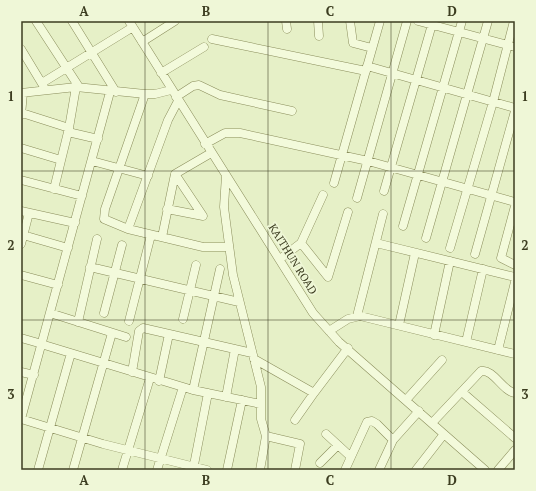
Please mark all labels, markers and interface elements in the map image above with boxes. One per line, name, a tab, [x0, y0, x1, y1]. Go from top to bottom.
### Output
text: A	[79, 2, 89, 20]
text: B	[202, 2, 210, 20]
text: C	[326, 2, 334, 20]
text: D	[447, 2, 457, 20]
text: 1	[7, 87, 15, 105]
text: 1	[521, 87, 529, 105]
street label: KAITHUN ROAD	[266, 221, 320, 297]
text: 2	[7, 236, 15, 254]
text: 2	[521, 236, 529, 254]
text: 3	[7, 385, 15, 403]
text: 3	[521, 385, 529, 403]
text: A	[79, 471, 89, 489]
text: B	[202, 471, 210, 489]
text: C	[326, 471, 334, 489]
text: D	[447, 471, 457, 489]

